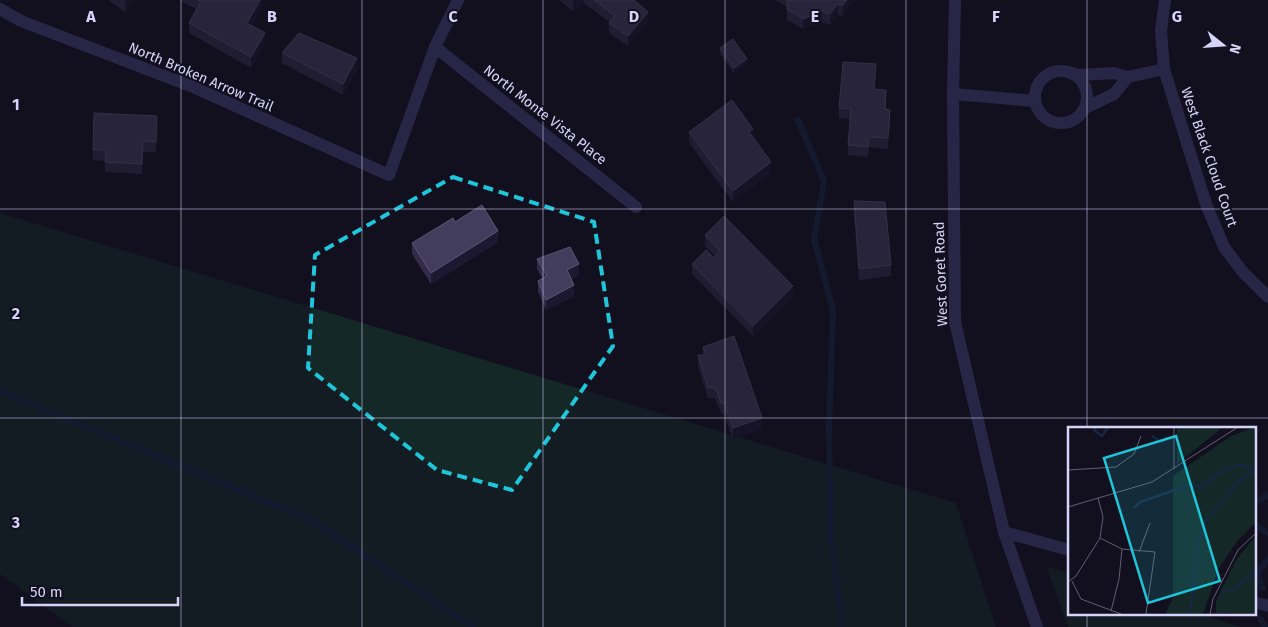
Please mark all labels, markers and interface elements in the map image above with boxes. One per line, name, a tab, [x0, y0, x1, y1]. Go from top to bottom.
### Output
text: A	[85, 7, 96, 26]
text: B	[267, 7, 277, 26]
text: C	[448, 7, 458, 26]
text: D	[629, 7, 639, 26]
text: E	[811, 7, 819, 26]
text: F	[992, 7, 1000, 26]
text: G	[1172, 7, 1182, 26]
north arrow	[1198, 20, 1248, 70]
street label: North Broken Arrow Trail	[126, 39, 276, 115]
text: N	[1225, 42, 1244, 56]
street label: North Monte Vista Place	[480, 62, 610, 168]
street label: West Black Cloud Court	[1177, 85, 1241, 230]
text: 1	[12, 95, 20, 114]
street label: West Goret Road	[931, 221, 951, 327]
text: 2	[12, 304, 20, 323]
inset map	[1068, 427, 1256, 614]
text: 3	[11, 513, 20, 532]
scale bar	[22, 574, 179, 606]
text: 50 m	[30, 583, 63, 601]

